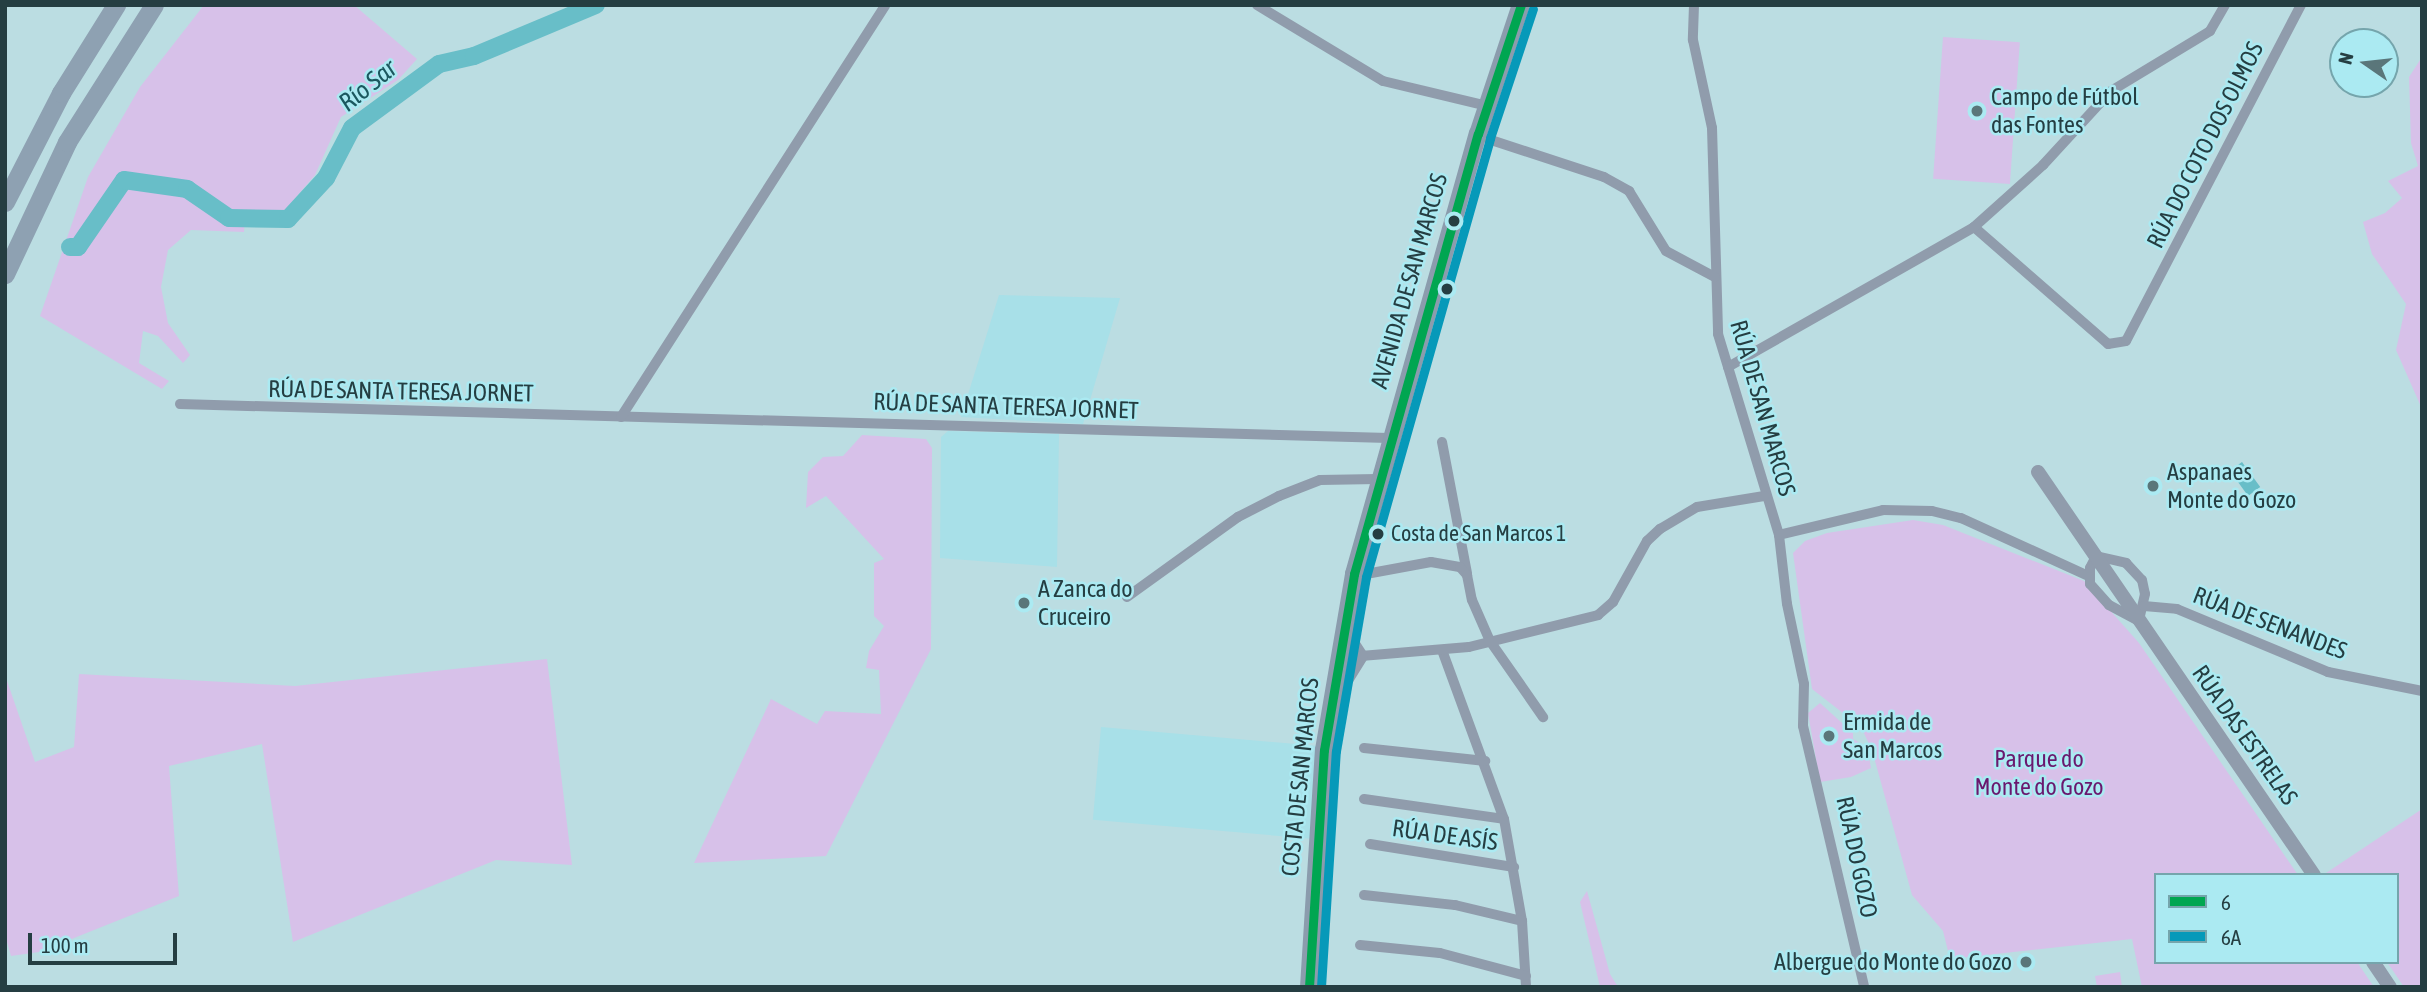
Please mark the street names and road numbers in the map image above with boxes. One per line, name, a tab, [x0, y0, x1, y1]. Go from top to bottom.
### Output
street label: RÚA DO COTO DOS OLMOS	[2141, 37, 2269, 253]
street label: AVENIDA DE SAN MARCOS	[1365, 170, 1453, 392]
street label: RÚA DE SAN MARCOS	[1724, 317, 1802, 499]
street label: RÚA DE SANTA TERESA JORNET	[268, 374, 534, 408]
street label: RÚA DE SANTA TERESA JORNET	[873, 387, 1139, 425]
street label: RÚA DE SENANDES	[2189, 580, 2351, 666]
street label: RÚA DAS ESTRELAS	[2186, 660, 2304, 810]
street label: COSTA DE SAN MARCOS	[1275, 676, 1325, 878]
street label: RÚA DO GOZO	[1830, 794, 1884, 920]
street label: RÚA DE ASÍS	[1390, 813, 1500, 857]

